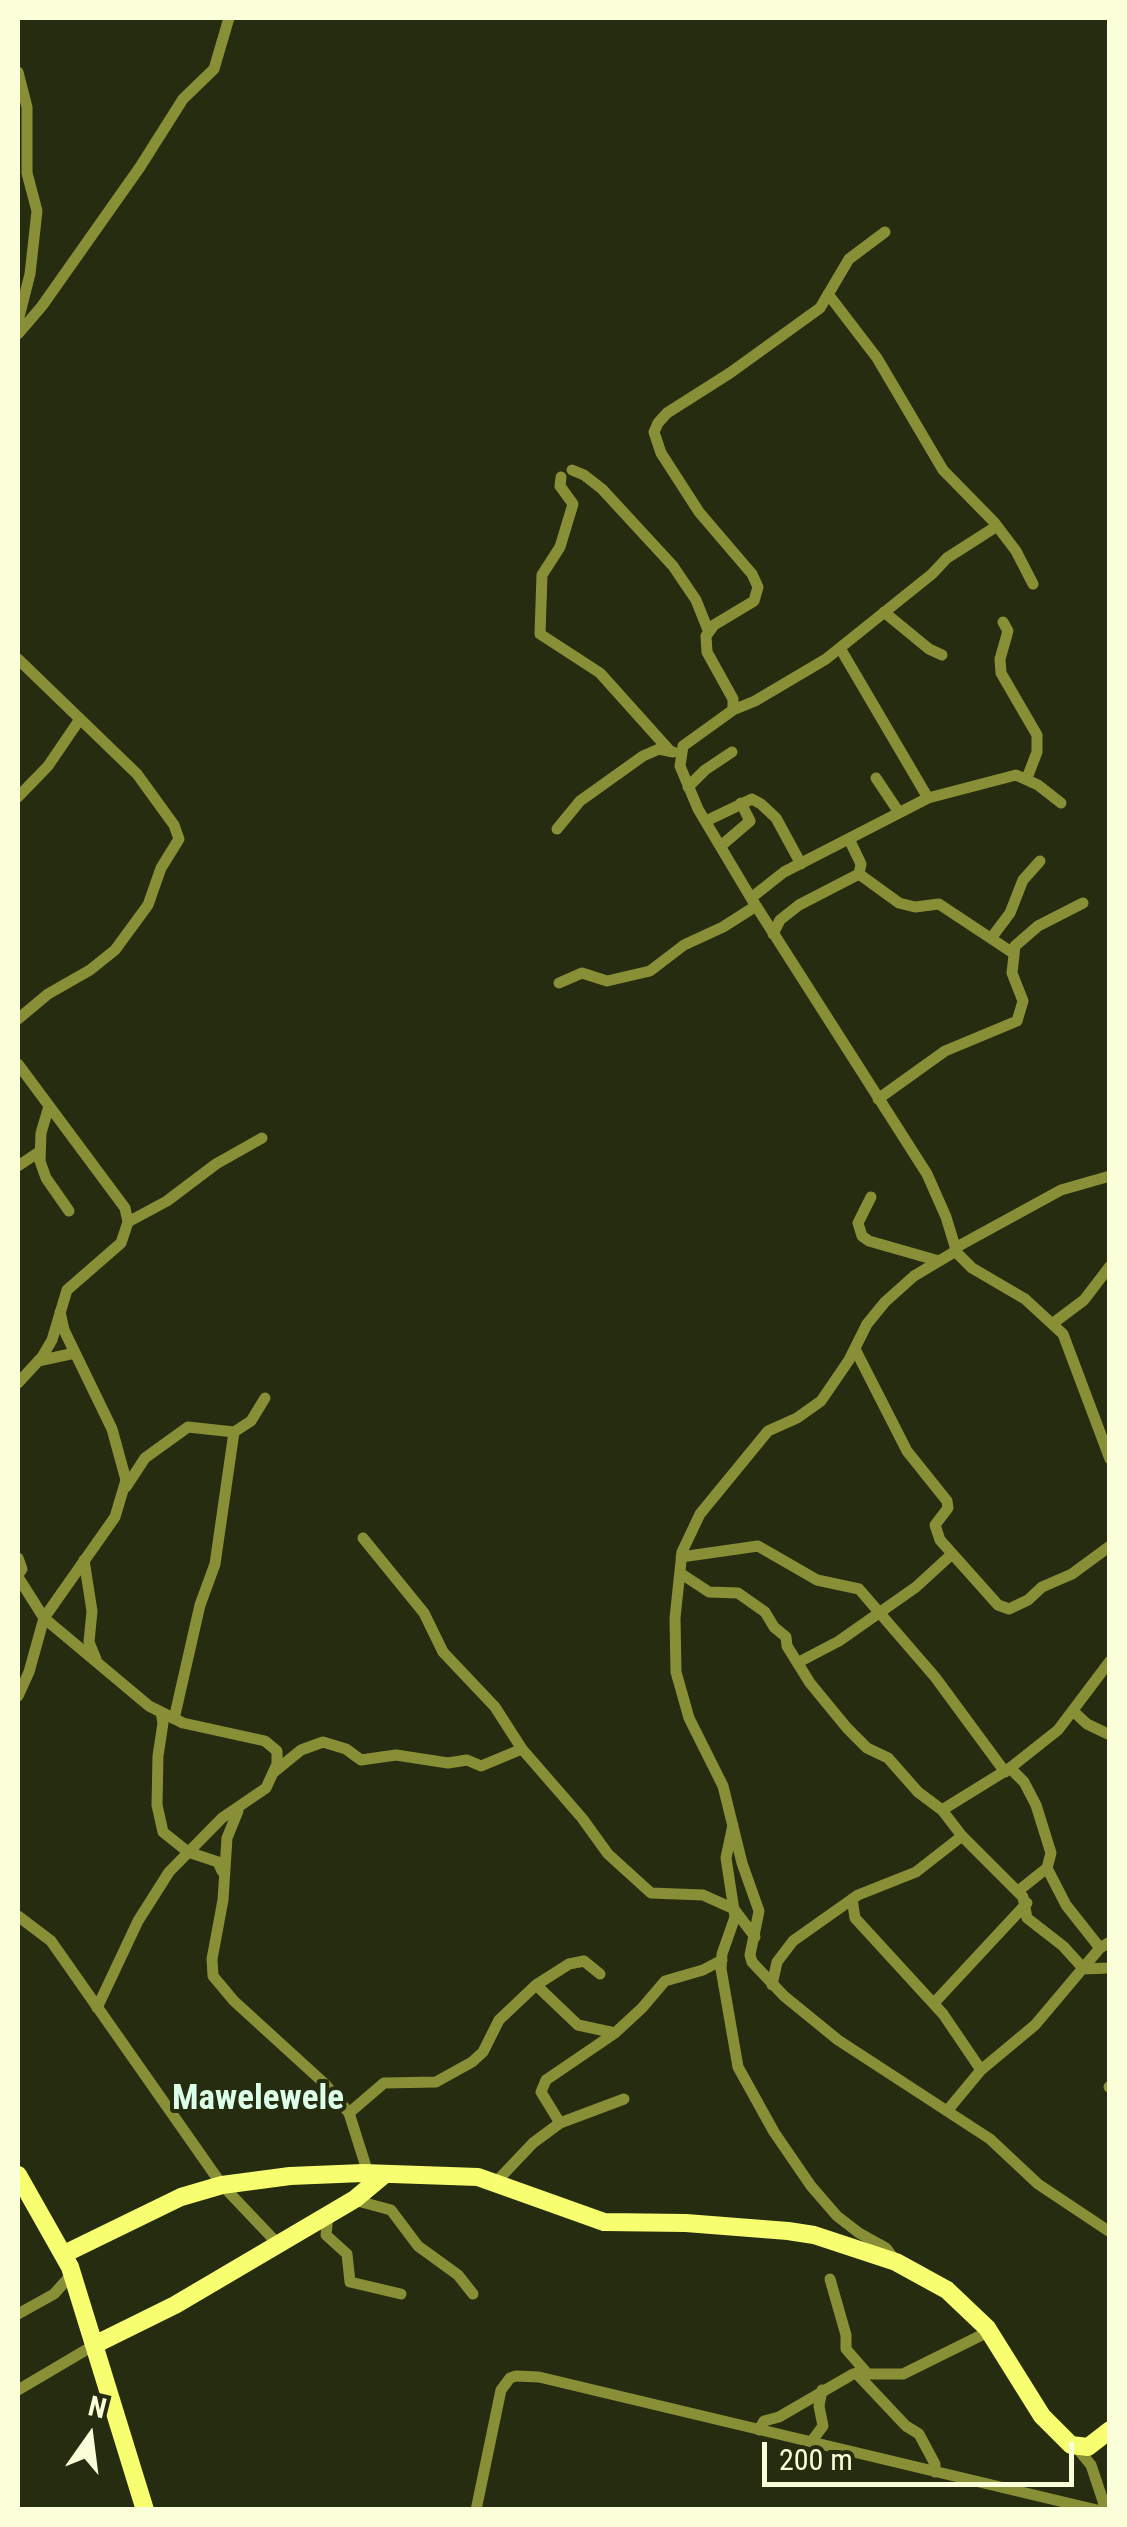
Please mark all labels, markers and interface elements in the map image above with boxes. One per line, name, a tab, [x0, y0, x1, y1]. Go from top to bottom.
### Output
district label: Mawelewele	[172, 2079, 344, 2121]
north arrow	[40, 2387, 140, 2487]
text: N	[85, 2389, 110, 2425]
scale bar	[767, 2422, 1080, 2484]
text: 200 m	[779, 2442, 853, 2477]

